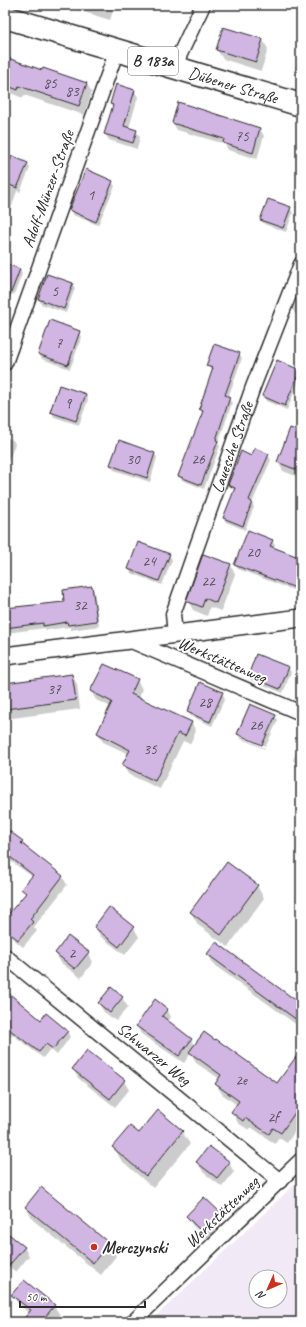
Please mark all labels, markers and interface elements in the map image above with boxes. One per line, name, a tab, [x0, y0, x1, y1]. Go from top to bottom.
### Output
road number: B 183a	[128, 47, 178, 75]
street label: Dübener Straße	[186, 62, 282, 108]
house number: 85	[43, 74, 58, 93]
house number: 83	[65, 82, 80, 101]
street label: Adolf-Münzer-Straße	[17, 126, 79, 251]
house number: 75	[235, 127, 250, 146]
house number: 1	[88, 186, 96, 205]
house number: 5	[52, 282, 60, 301]
house number: 7	[56, 334, 64, 353]
house number: 9	[65, 394, 73, 413]
street label: Lauesche Straße	[206, 397, 258, 496]
house number: 30	[126, 450, 141, 469]
house number: 26	[191, 450, 206, 469]
house number: 20	[246, 543, 261, 562]
house number: 24	[142, 552, 157, 571]
house number: 22	[201, 572, 216, 591]
house number: 32	[73, 596, 88, 615]
street label: Werkstättenweg	[175, 632, 271, 689]
house number: 37	[47, 680, 62, 699]
house number: 28	[198, 693, 213, 712]
house number: 26	[249, 716, 264, 735]
house number: 35	[143, 740, 158, 759]
house number: 2	[69, 944, 77, 963]
street label: Schwarzer Weg	[113, 1018, 196, 1091]
house number: 2e	[235, 1071, 248, 1090]
house number: 2f	[267, 1108, 282, 1127]
street label: Werkstättenweg	[181, 1170, 264, 1252]
place label: Merczynski	[102, 1237, 170, 1258]
marker: Merczynski	[89, 1242, 99, 1252]
north arrow	[248, 1269, 288, 1309]
scale bar	[20, 1283, 145, 1309]
text: N	[252, 1287, 268, 1303]
text: 50 m	[26, 1289, 48, 1305]

